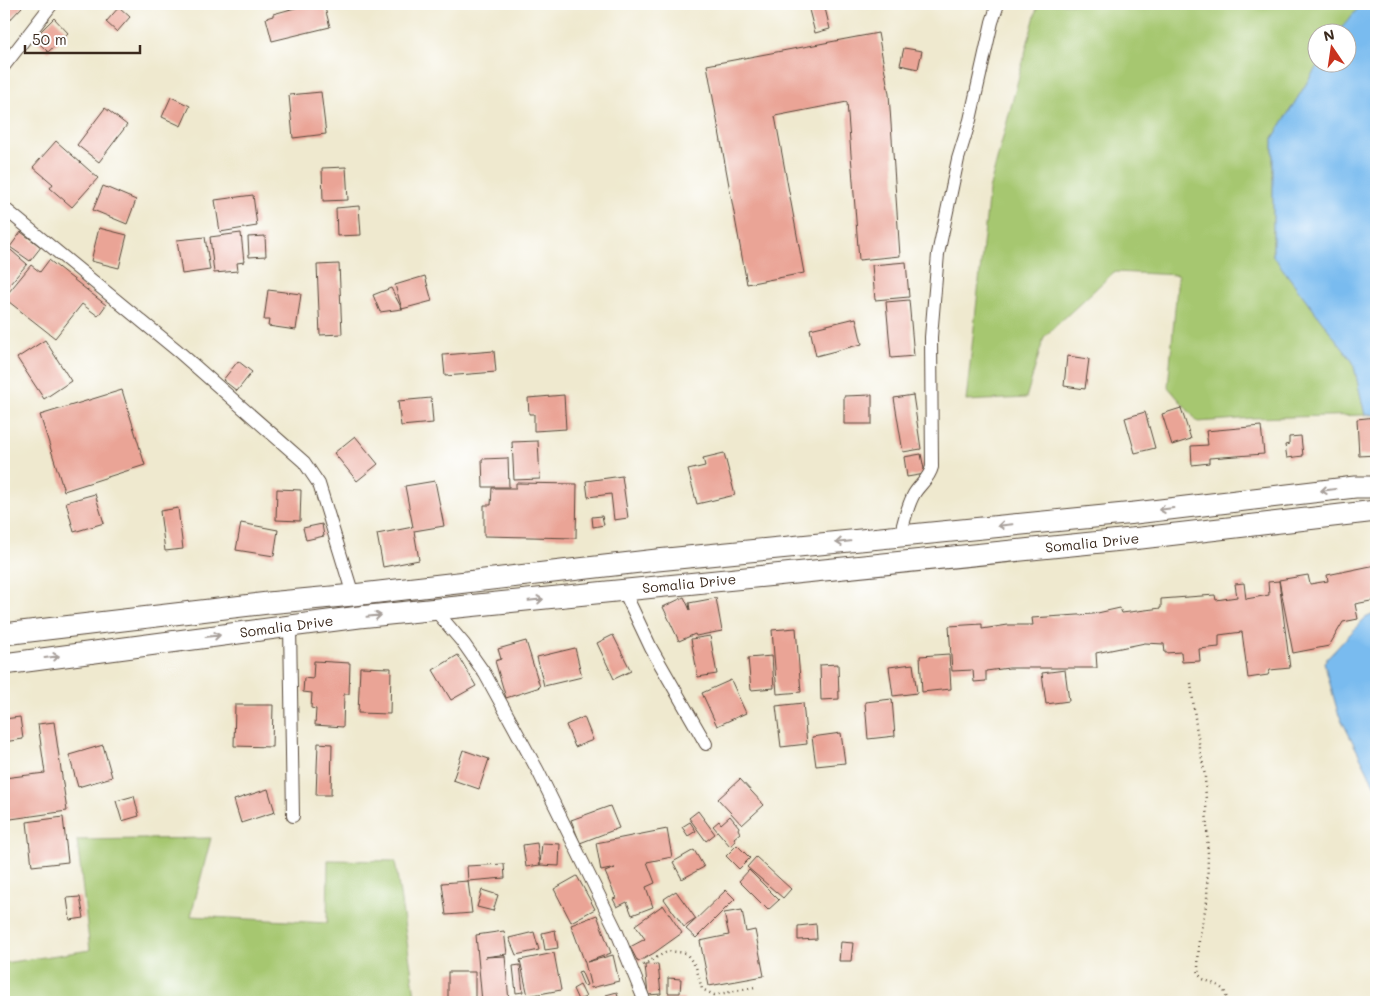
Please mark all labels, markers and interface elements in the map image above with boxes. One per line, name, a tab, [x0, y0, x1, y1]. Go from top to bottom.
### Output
scale bar	[25, 22, 140, 54]
north arrow	[1308, 22, 1358, 72]
text: N	[1322, 24, 1336, 45]
text: 50 m	[32, 29, 67, 49]
one-way arrow	[1320, 485, 1336, 495]
one-way arrow	[1159, 504, 1175, 514]
one-way arrow	[997, 521, 1013, 530]
street label: Somalia Drive	[1044, 528, 1140, 557]
one-way arrow	[835, 537, 851, 547]
street label: Somalia Drive	[641, 569, 737, 597]
one-way arrow	[528, 595, 544, 605]
street label: Somalia Drive	[239, 611, 334, 642]
one-way arrow	[366, 611, 382, 621]
one-way arrow	[205, 631, 221, 641]
one-way arrow	[44, 652, 60, 662]

